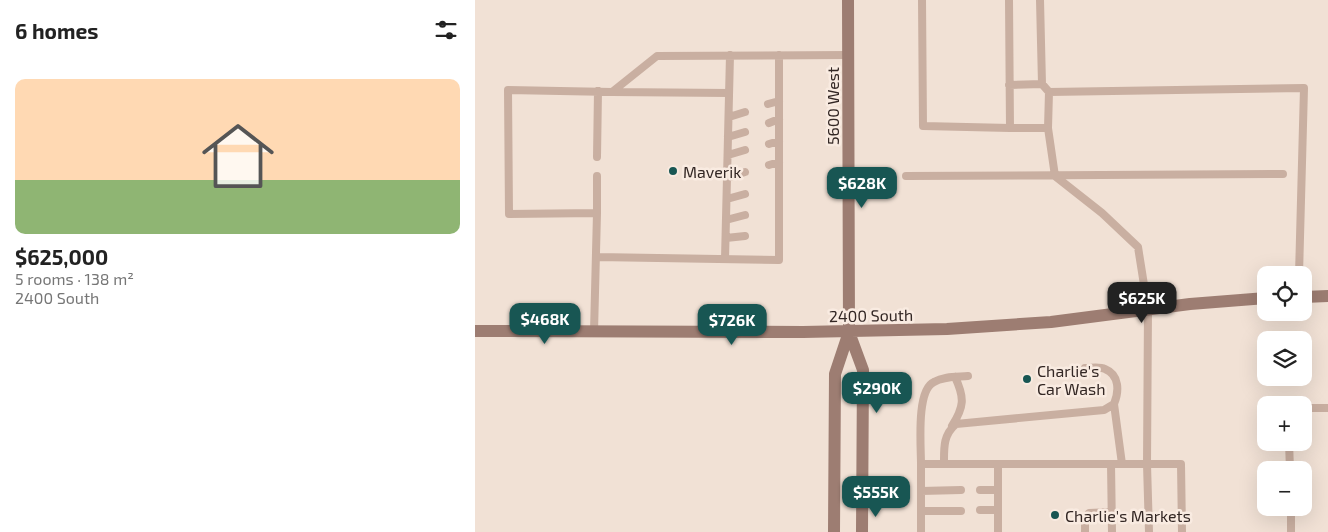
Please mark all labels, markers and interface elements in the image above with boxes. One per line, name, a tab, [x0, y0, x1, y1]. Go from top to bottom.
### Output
icon: filters	[432, 16, 460, 44]
text: 6 homes	[15, 18, 98, 43]
street label: 5600 West	[823, 67, 842, 145]
icon: home	[193, 111, 283, 201]
place label: Maverik	[683, 162, 741, 181]
marker: Maverik	[667, 165, 679, 177]
pin: $628K	[827, 166, 897, 209]
text: $628K	[838, 173, 886, 192]
text: $625,000	[15, 244, 108, 269]
map controls	[1257, 266, 1312, 516]
button: locate	[1257, 266, 1312, 321]
text: 5 rooms · 138 m²	[15, 269, 134, 288]
pin: $625K	[1107, 282, 1177, 324]
text: 2400 South	[15, 288, 99, 307]
text: $625K	[1119, 288, 1166, 307]
pin: $468K	[510, 302, 580, 345]
pin: $726K	[697, 304, 767, 346]
street label: 2400 South	[829, 305, 913, 325]
text: $468K	[520, 309, 570, 328]
text: $726K	[709, 310, 755, 329]
button: layers	[1257, 331, 1312, 386]
place label: Charlie's Car Wash	[1037, 361, 1106, 398]
pin: $290K	[842, 372, 912, 414]
marker: Charlie's Car Wash	[1021, 373, 1033, 385]
text: $290K	[853, 378, 901, 397]
button: +	[1257, 396, 1312, 451]
button: −	[1257, 461, 1312, 516]
pin: $555K	[841, 476, 911, 518]
text: $555K	[853, 482, 899, 501]
place label: Charlie's Markets	[1065, 506, 1191, 525]
marker: Charlie's Markets	[1049, 509, 1061, 521]

